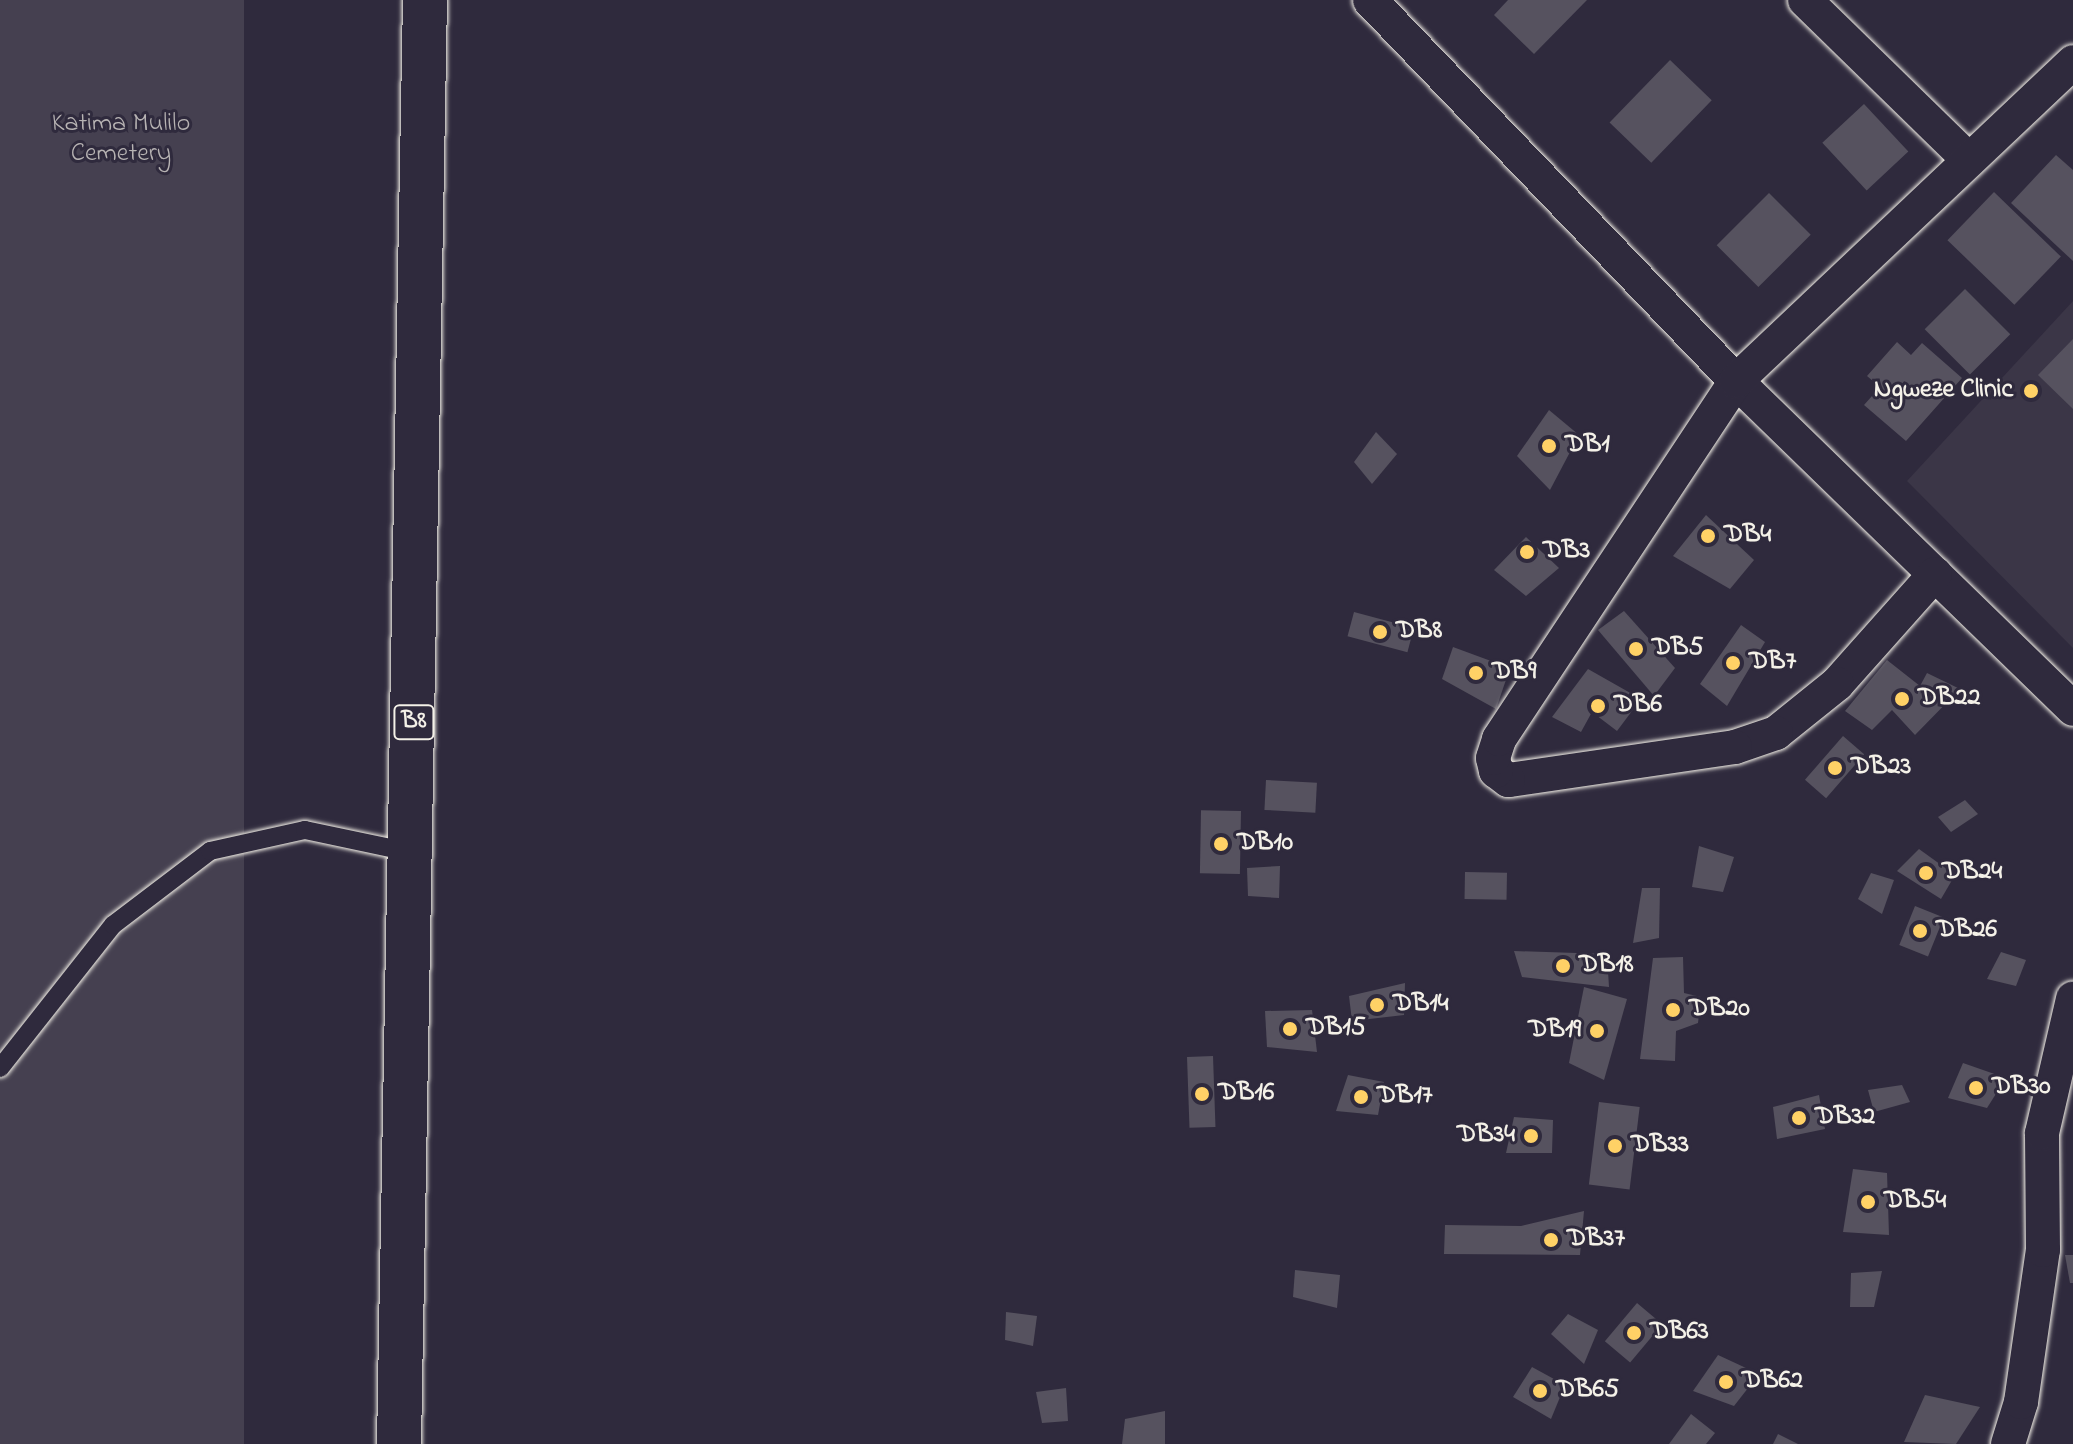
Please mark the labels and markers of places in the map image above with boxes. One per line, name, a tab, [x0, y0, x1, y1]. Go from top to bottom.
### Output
place label: Ngweze Clinic	[1874, 375, 2013, 407]
marker: Ngweze Clinic	[2020, 380, 2042, 402]
place label: DB1	[1565, 430, 1610, 462]
marker: DB1	[1540, 437, 1558, 455]
place label: DB4	[1724, 520, 1771, 552]
marker: DB4	[1699, 527, 1717, 545]
place label: DB3	[1543, 536, 1590, 568]
marker: DB3	[1518, 543, 1536, 561]
place label: DB8	[1396, 616, 1442, 648]
marker: DB8	[1371, 623, 1389, 641]
place label: DB5	[1652, 633, 1703, 665]
marker: DB5	[1627, 640, 1645, 658]
place label: DB7	[1749, 647, 1796, 679]
marker: DB7	[1724, 654, 1742, 672]
place label: DB9	[1492, 657, 1536, 689]
marker: DB9	[1467, 664, 1485, 682]
place label: DB22	[1918, 683, 1980, 715]
place label: DB6	[1614, 690, 1662, 722]
marker: DB22	[1893, 690, 1911, 708]
marker: DB6	[1589, 697, 1607, 715]
place label: DB23	[1851, 752, 1911, 784]
marker: DB23	[1826, 759, 1844, 777]
place label: DB10	[1237, 828, 1293, 860]
marker: DB10	[1212, 835, 1230, 853]
place label: DB24	[1942, 857, 2002, 889]
marker: DB24	[1917, 864, 1935, 882]
place label: DB26	[1936, 915, 1997, 947]
marker: DB26	[1911, 922, 1929, 940]
place label: DB18	[1579, 950, 1634, 982]
marker: DB18	[1554, 957, 1572, 975]
place label: DB14	[1393, 989, 1449, 1021]
place label: DB20	[1689, 994, 1750, 1026]
marker: DB14	[1368, 996, 1386, 1014]
marker: DB20	[1664, 1001, 1682, 1019]
place label: DB15	[1306, 1013, 1366, 1045]
place label: DB19	[1528, 1015, 1581, 1047]
marker: DB15	[1281, 1020, 1299, 1038]
marker: DB19	[1588, 1022, 1606, 1040]
place label: DB30	[1992, 1072, 2051, 1104]
place label: DB16	[1218, 1078, 1274, 1110]
marker: DB30	[1967, 1079, 1985, 1097]
place label: DB17	[1377, 1081, 1433, 1113]
marker: DB16	[1193, 1085, 1211, 1103]
marker: DB17	[1352, 1088, 1370, 1106]
place label: DB32	[1815, 1102, 1875, 1134]
marker: DB32	[1790, 1109, 1808, 1127]
place label: DB34	[1457, 1120, 1515, 1152]
marker: DB34	[1522, 1127, 1540, 1145]
place label: DB33	[1631, 1130, 1689, 1162]
marker: DB33	[1606, 1137, 1624, 1155]
place label: DB54	[1884, 1186, 1946, 1218]
marker: DB54	[1859, 1193, 1877, 1211]
place label: DB37	[1567, 1224, 1625, 1256]
marker: DB37	[1542, 1231, 1560, 1249]
place label: DB63	[1650, 1317, 1709, 1349]
marker: DB63	[1625, 1324, 1643, 1342]
place label: DB62	[1742, 1366, 1803, 1398]
marker: DB62	[1717, 1373, 1735, 1391]
place label: DB65	[1556, 1375, 1619, 1407]
marker: DB65	[1531, 1382, 1549, 1400]

